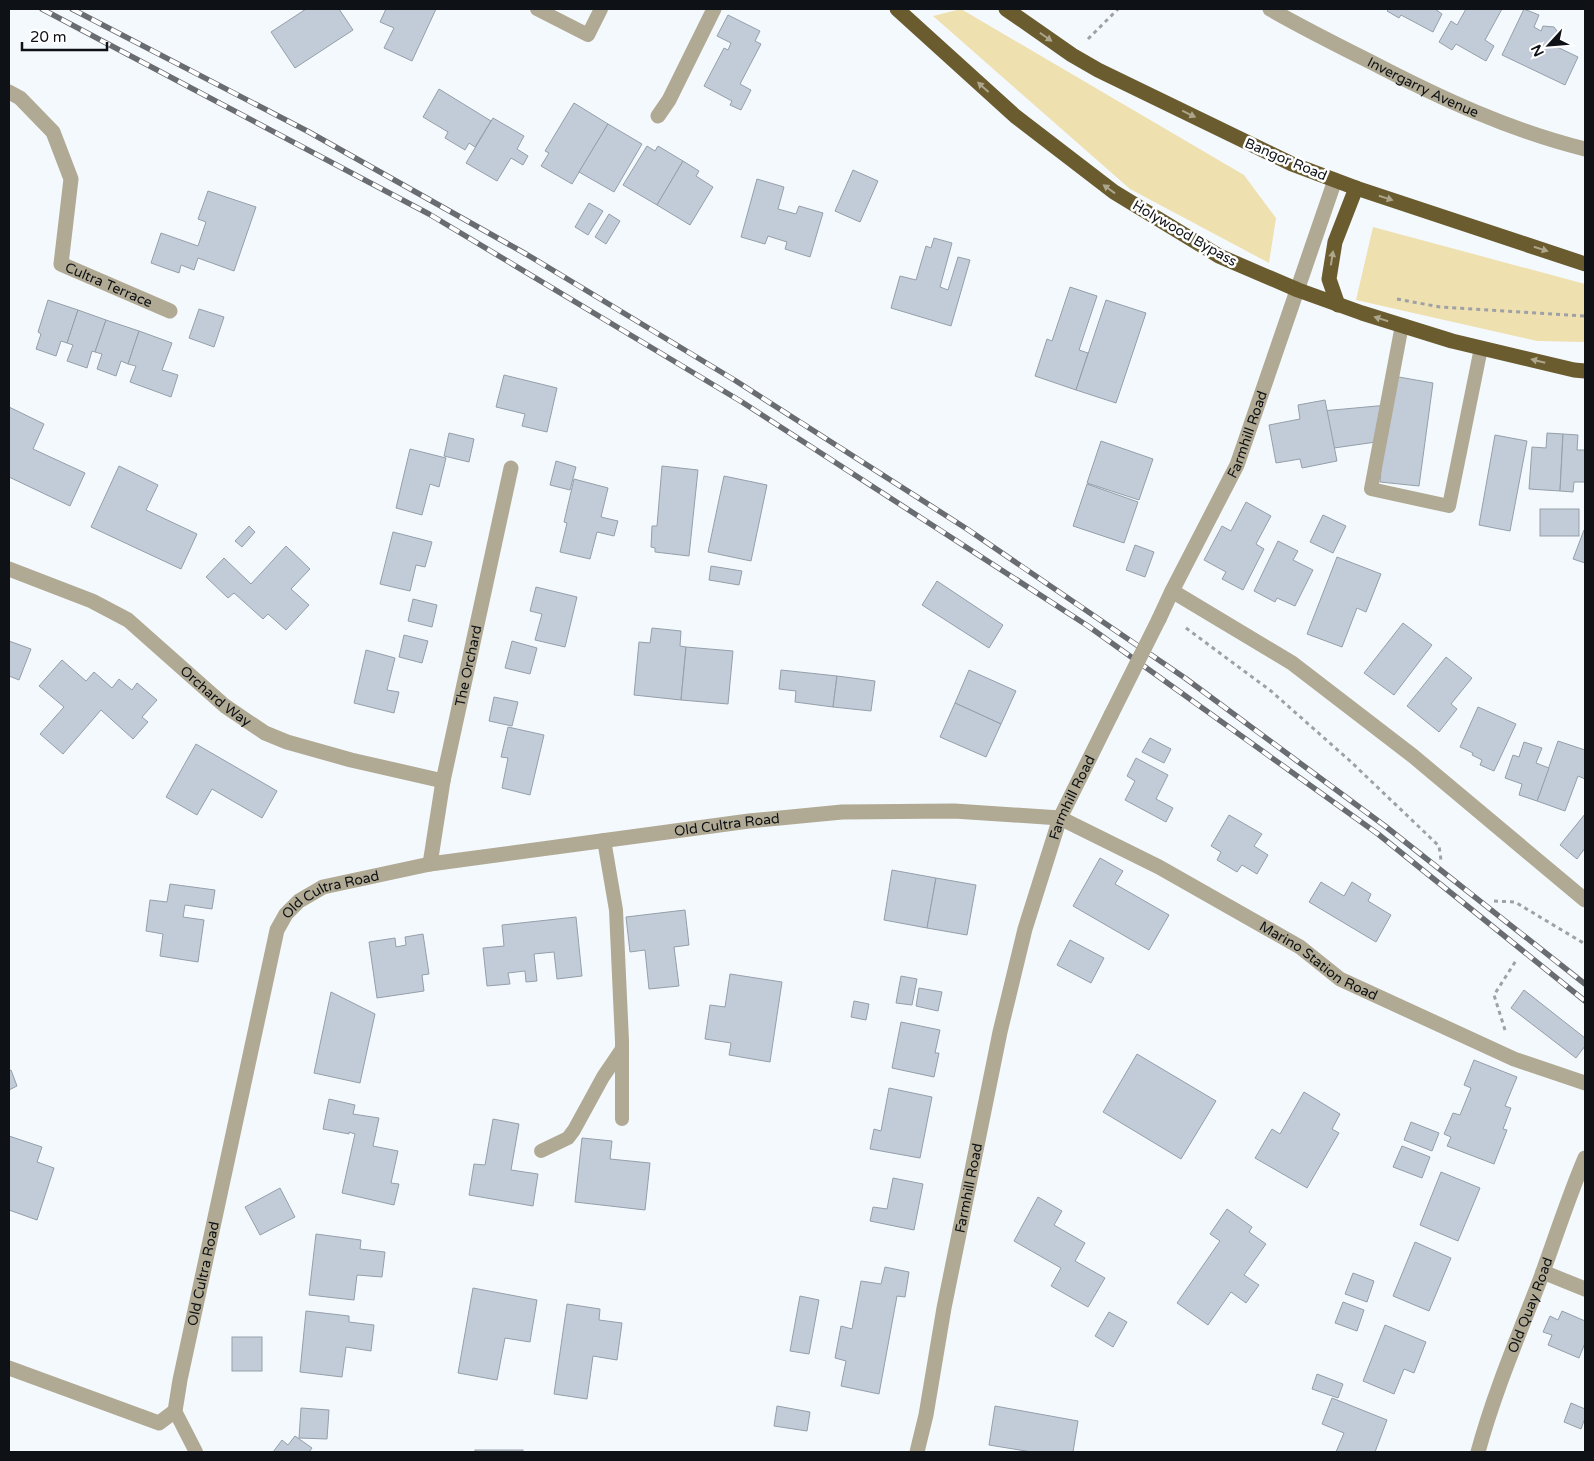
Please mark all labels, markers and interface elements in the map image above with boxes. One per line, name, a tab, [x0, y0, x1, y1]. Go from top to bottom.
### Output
scale bar	[22, 20, 108, 52]
north arrow	[1524, 20, 1574, 70]
text: 20 m	[30, 28, 67, 46]
one-way arrow	[1039, 32, 1053, 42]
text: N	[1528, 42, 1548, 59]
street label: Invergarry Avenue	[1364, 54, 1481, 121]
one-way arrow	[977, 81, 989, 93]
one-way arrow	[1182, 110, 1196, 118]
street label: Bangor Road	[1242, 135, 1329, 184]
one-way arrow	[1103, 184, 1116, 194]
one-way arrow	[1379, 195, 1394, 202]
street label: Holywood Bypass	[1130, 197, 1240, 270]
one-way arrow	[1533, 246, 1548, 253]
one-way arrow	[1329, 249, 1337, 265]
street label: Cultra Terrace	[62, 259, 155, 311]
one-way arrow	[1373, 314, 1388, 322]
one-way arrow	[1530, 357, 1545, 365]
street label: Farmhill Road	[1224, 389, 1271, 481]
street label: The Orchard	[451, 624, 486, 708]
street label: Orchard Way	[177, 662, 255, 731]
street label: Farmhill Road	[1046, 752, 1099, 842]
street label: Old Cultra Road	[673, 810, 781, 840]
street label: Old Cultra Road	[278, 867, 381, 922]
street label: Marino Station Road	[1256, 918, 1380, 1004]
street label: Farmhill Road	[951, 1142, 986, 1235]
street label: Old Cultra Road	[184, 1220, 223, 1327]
street label: Old Quay Road	[1504, 1255, 1556, 1355]

